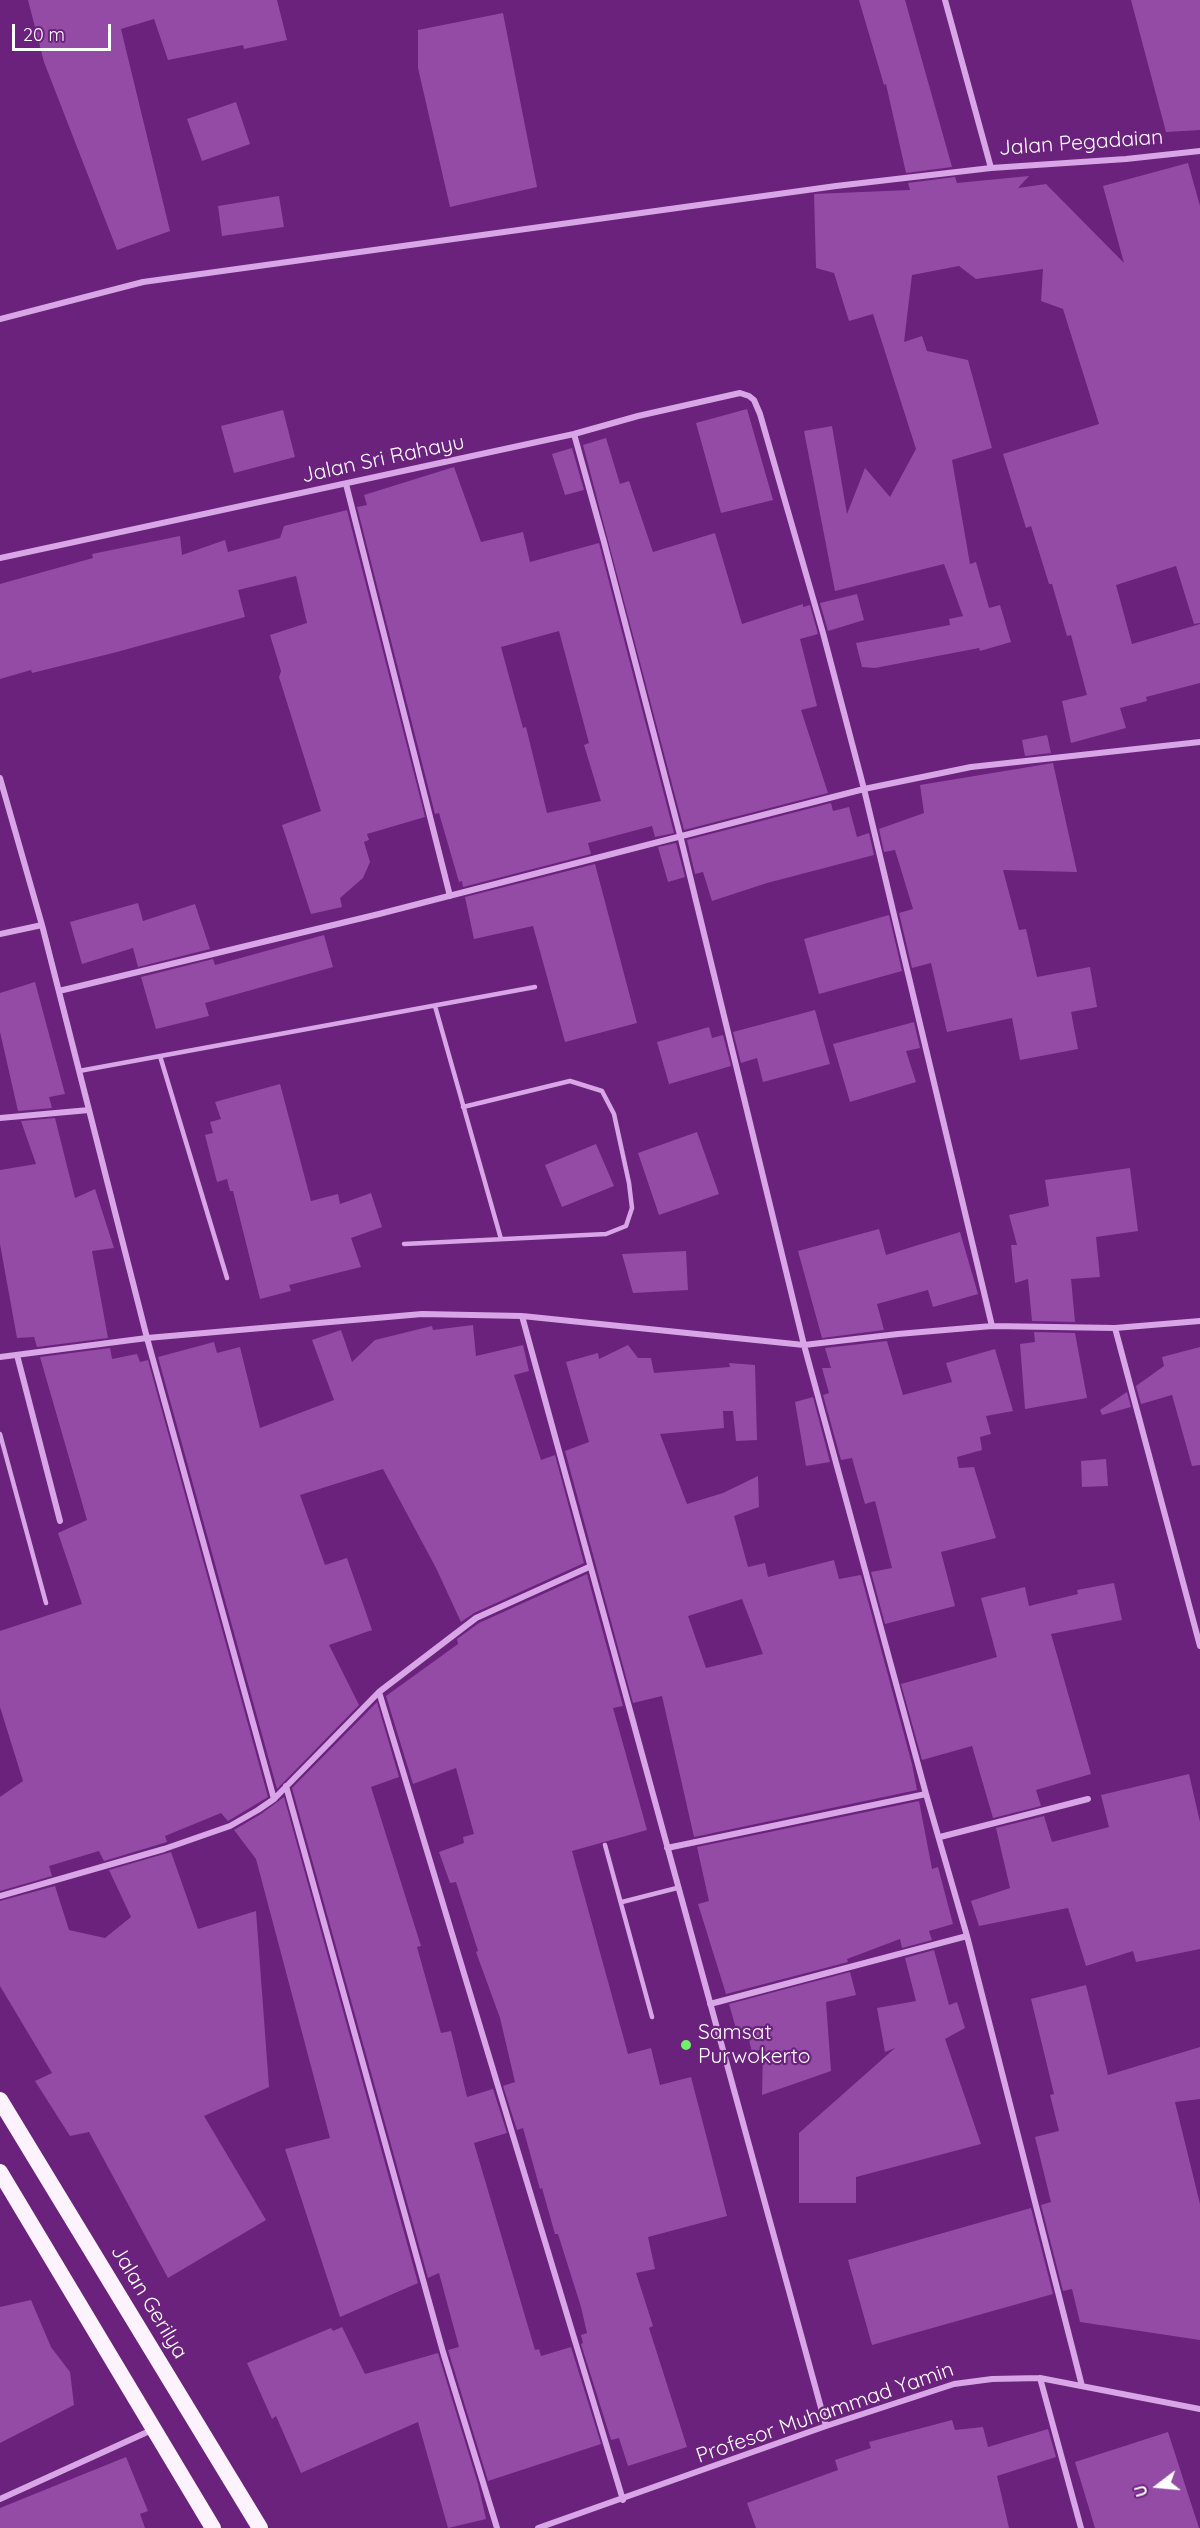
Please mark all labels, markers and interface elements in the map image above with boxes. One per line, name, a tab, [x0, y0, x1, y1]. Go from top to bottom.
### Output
scale bar	[15, 12, 114, 50]
text: 20 m	[23, 23, 65, 46]
street label: Jalan Pegadaian	[998, 125, 1164, 161]
street label: Jalan Sri Rahayu	[299, 429, 467, 489]
place label: Samsat Purwokerto	[698, 2020, 810, 2070]
marker: Samsat Purwokerto	[679, 2038, 693, 2052]
street label: Jalan Gerilya	[105, 2240, 193, 2364]
street label: Profesor Muhammad Yamin	[693, 2357, 957, 2469]
north arrow	[1128, 2456, 1188, 2516]
text: U	[1130, 2483, 1152, 2499]

